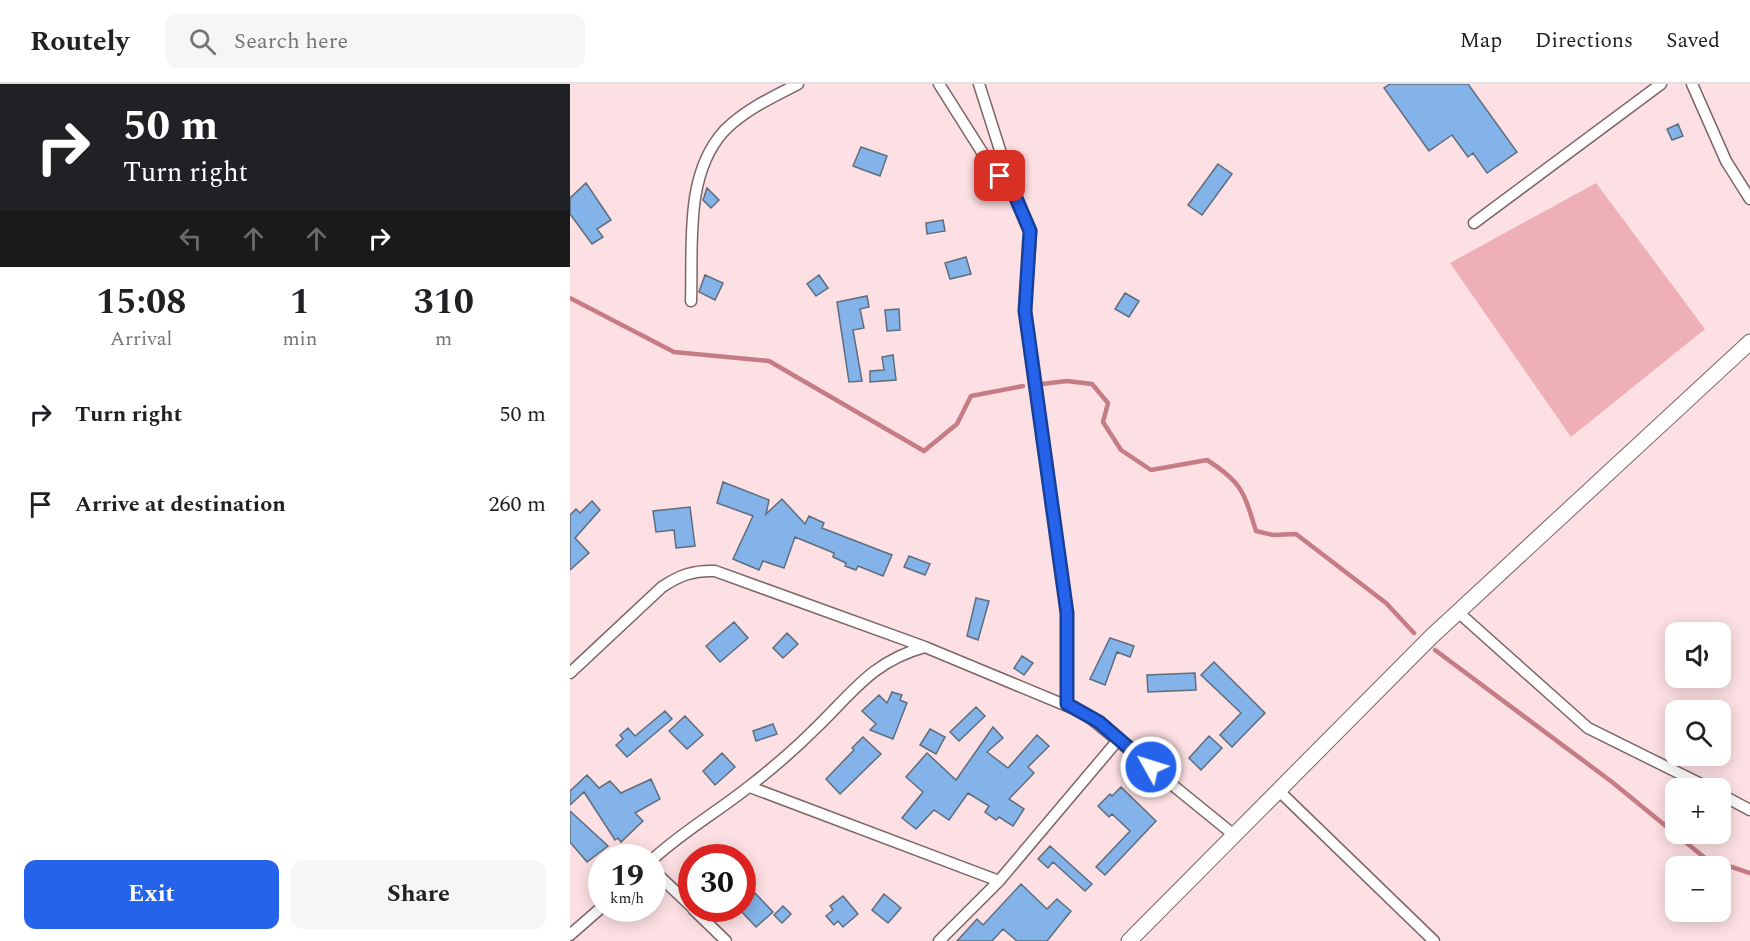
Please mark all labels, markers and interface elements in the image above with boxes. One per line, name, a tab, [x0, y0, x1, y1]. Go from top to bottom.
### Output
search box	[165, 14, 585, 68]
text: Routely	[30, 20, 129, 63]
icon: search	[186, 25, 219, 58]
text: Search here	[234, 25, 348, 58]
text: Map	[1460, 25, 1502, 57]
text: Directions	[1535, 25, 1633, 57]
text: Saved	[1666, 25, 1720, 57]
text: 50 m	[123, 95, 218, 158]
icon: right	[24, 108, 102, 186]
pin	[974, 150, 1025, 201]
text: Turn right	[123, 152, 248, 194]
icon: arrive	[983, 159, 1016, 192]
icon: left	[174, 222, 207, 255]
icon: ahead	[237, 222, 270, 255]
icon: ahead	[300, 222, 333, 255]
icon: right	[363, 222, 396, 255]
text: 15:08	[96, 275, 186, 330]
text: 1	[290, 275, 310, 330]
text: 310	[413, 275, 474, 330]
text: Arrival	[110, 324, 172, 354]
text: min	[282, 324, 317, 354]
text: m	[435, 324, 452, 354]
icon: right	[24, 398, 57, 431]
text: Turn right	[75, 398, 182, 431]
text: 50 m	[500, 398, 546, 431]
icon: arrive	[24, 488, 57, 521]
text: Arrive at destination	[75, 488, 286, 521]
text: 260 m	[489, 488, 546, 521]
map controls	[1665, 622, 1731, 922]
button: sound	[1665, 622, 1731, 688]
button: search	[1665, 700, 1731, 766]
position arrow	[1119, 735, 1183, 799]
button: +	[1665, 778, 1731, 844]
speed limit sign: 30	[678, 844, 756, 922]
text: 19	[610, 853, 644, 899]
button: −	[1665, 856, 1731, 922]
button: Exit	[24, 860, 279, 929]
button: Share	[291, 860, 546, 929]
text: km/h	[610, 887, 644, 910]

